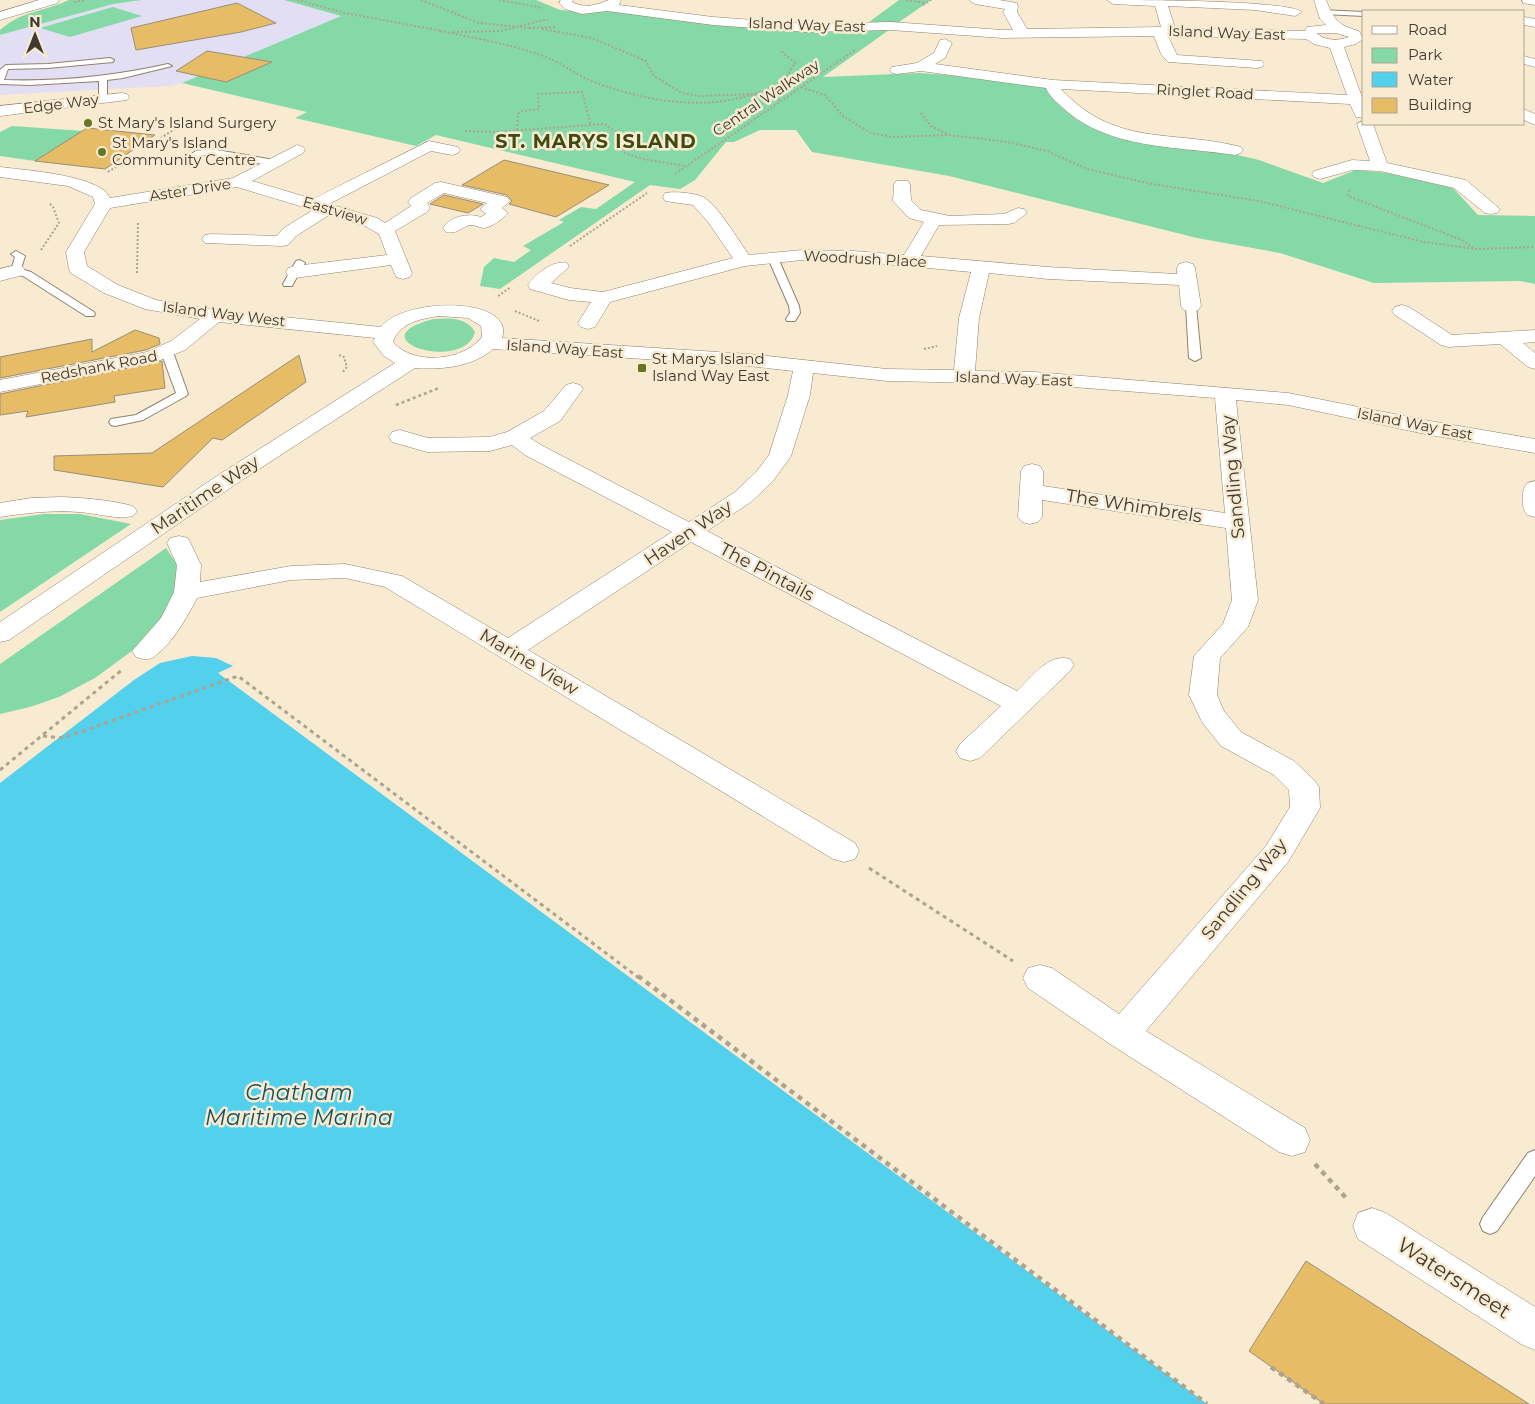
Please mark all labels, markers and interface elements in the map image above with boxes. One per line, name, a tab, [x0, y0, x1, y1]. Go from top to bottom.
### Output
north arrow	[10, 10, 60, 60]
legend	[1362, 10, 1525, 125]
text: N	[29, 13, 41, 31]
street label: Island Way East	[748, 13, 866, 36]
text: Road	[1408, 20, 1447, 39]
street label: Island Way East	[1168, 21, 1286, 44]
text: Park	[1408, 45, 1442, 64]
street label: Central Walkway	[709, 54, 823, 140]
text: Water	[1408, 70, 1454, 89]
street label: Ringlet Road	[1156, 79, 1254, 104]
street label: Edge Way	[22, 89, 101, 118]
text: Building	[1408, 95, 1472, 114]
place label: St Mary's Island Surgery	[98, 113, 277, 132]
marker: St Mary's Island Surgery	[82, 117, 94, 129]
district label: ST. MARYS ISLAND	[495, 130, 697, 153]
place label: St Mary's Island Community Centre	[112, 133, 256, 169]
marker: St Mary's Island Community Centre	[96, 146, 108, 158]
street label: Aster Drive	[148, 174, 232, 205]
street label: Eastview	[301, 192, 370, 230]
street label: Woodrush Place	[803, 246, 927, 271]
street label: Island Way West	[161, 297, 287, 330]
street label: Island Way East	[506, 335, 624, 362]
street label: Redshank Road	[39, 346, 159, 387]
place label: St Marys Island Island Way East	[652, 349, 770, 385]
marker: St Marys Island Island Way East	[636, 362, 648, 374]
street label: Island Way East	[955, 367, 1073, 390]
street label: Island Way East	[1356, 403, 1475, 444]
street label: Sandling Way	[1217, 414, 1249, 540]
street label: Maritime Way	[147, 451, 263, 539]
street label: The Whimbrels	[1064, 484, 1204, 528]
street label: Haven Way	[640, 495, 736, 570]
street label: The Pintails	[716, 538, 818, 606]
street label: Marine View	[476, 624, 582, 700]
street label: Sandling Way	[1196, 834, 1292, 944]
water label: Chatham Maritime Marina	[205, 1079, 393, 1131]
street label: Watersmeet	[1393, 1232, 1516, 1324]

